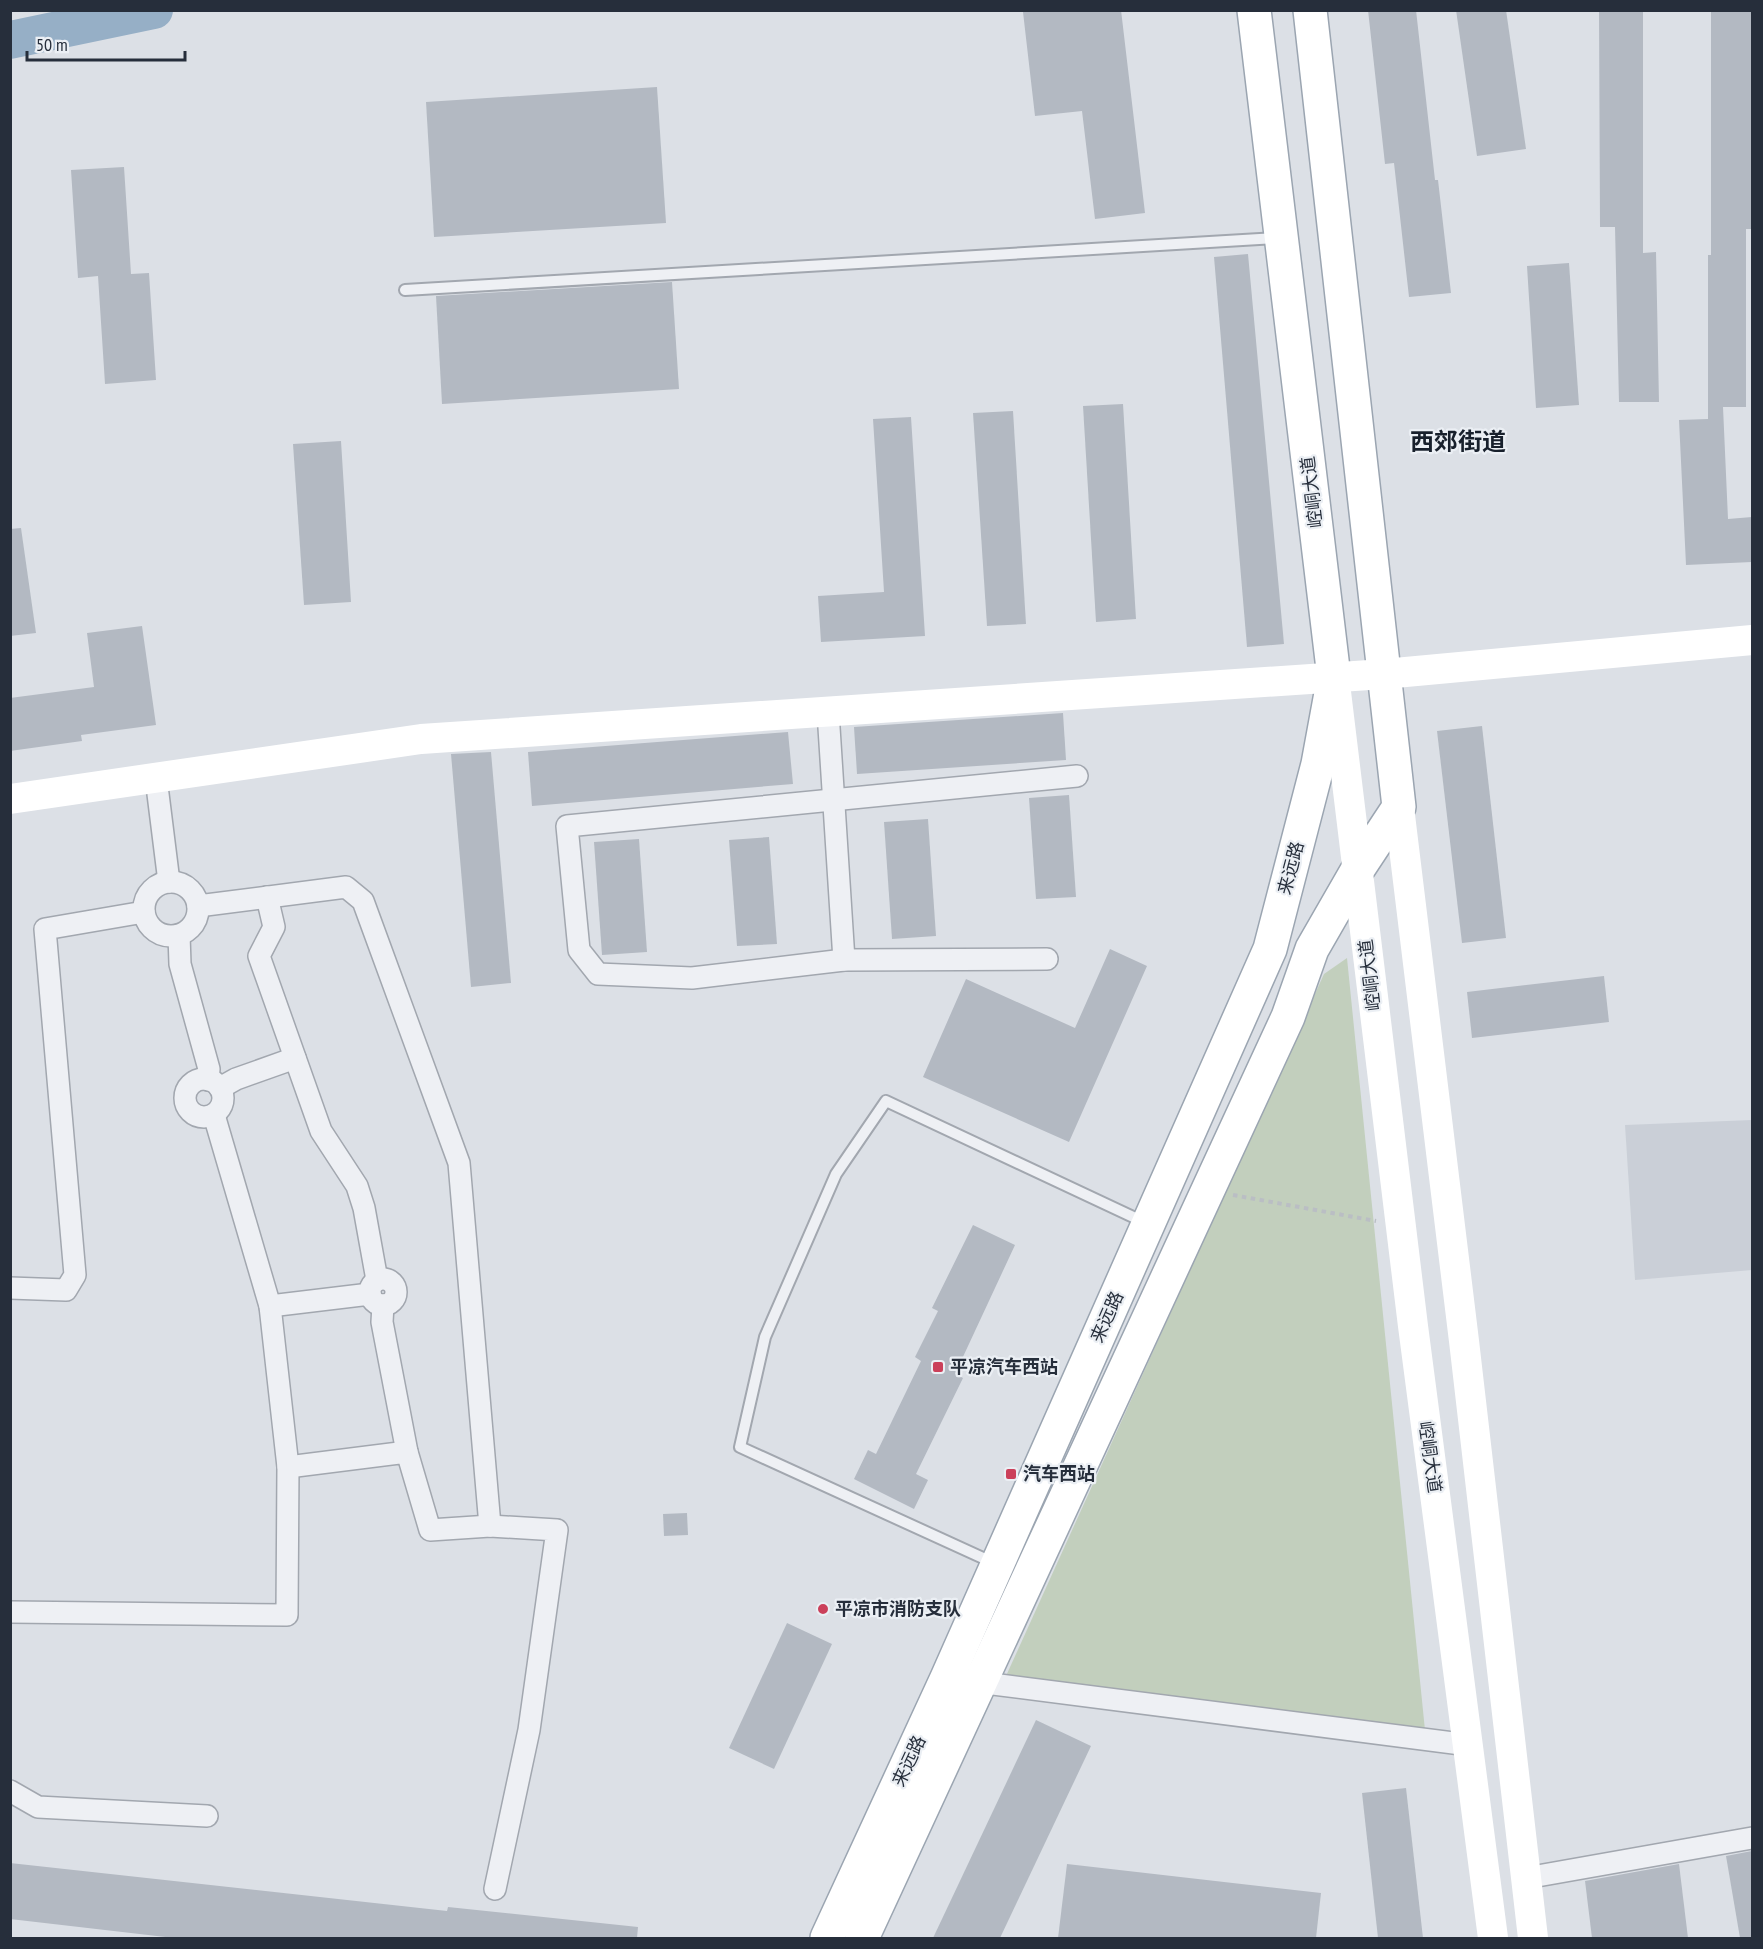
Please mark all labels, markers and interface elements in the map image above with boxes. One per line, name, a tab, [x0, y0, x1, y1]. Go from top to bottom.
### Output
scale bar	[27, 24, 184, 62]
text: 50 m	[36, 33, 68, 56]
district label: 西郊街道	[1410, 426, 1506, 457]
street label: 崆峒大道	[1296, 455, 1327, 529]
street label: 来远路	[1272, 839, 1309, 897]
street label: 崆峒大道	[1354, 938, 1385, 1012]
street label: 来远路	[1085, 1287, 1128, 1346]
place label: 平凉汽车西站	[950, 1355, 1058, 1378]
marker: 平凉汽车西站	[931, 1360, 945, 1374]
street label: 崆峒大道	[1414, 1420, 1447, 1494]
place label: 汽车西站	[1023, 1462, 1095, 1485]
marker: 汽车西站	[1004, 1467, 1018, 1481]
place label: 平凉市消防支队	[835, 1597, 961, 1620]
marker: 平凉市消防支队	[816, 1602, 830, 1616]
street label: 来远路	[887, 1731, 930, 1790]

